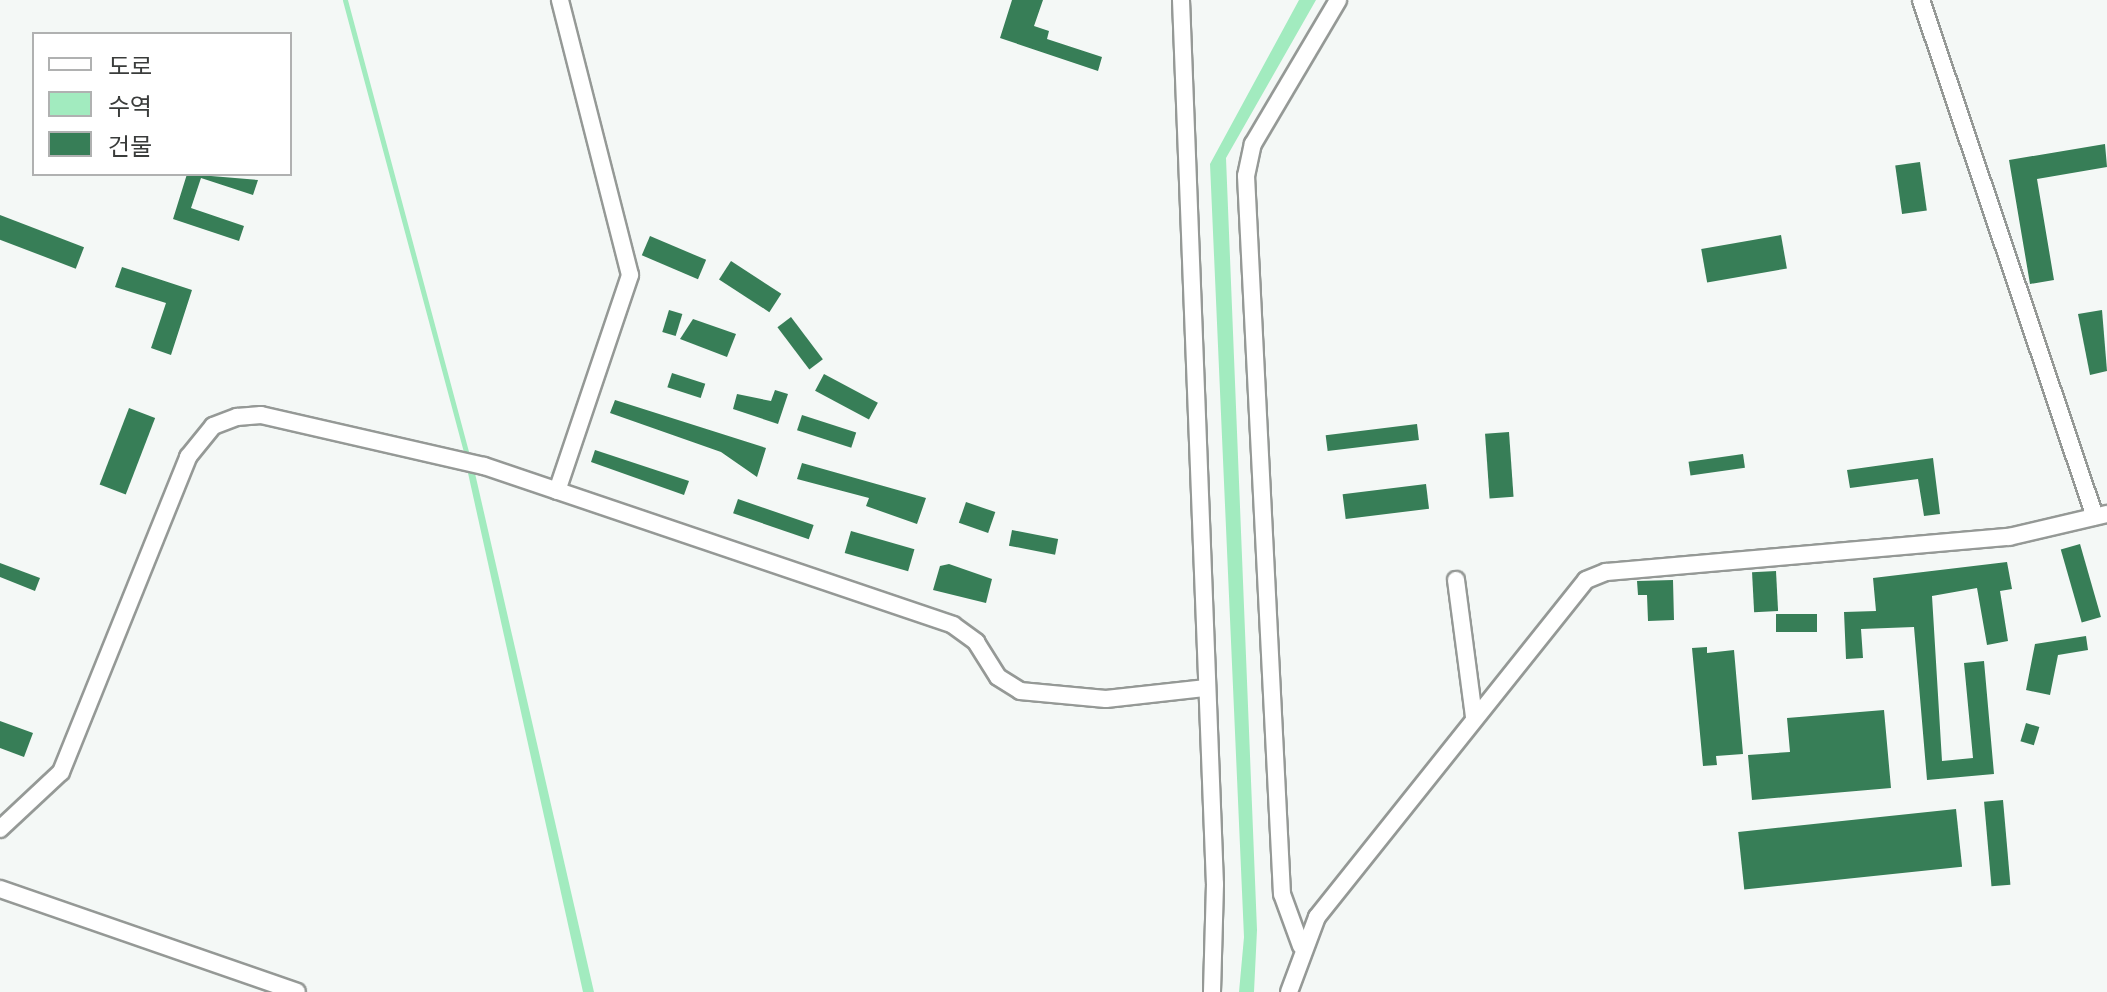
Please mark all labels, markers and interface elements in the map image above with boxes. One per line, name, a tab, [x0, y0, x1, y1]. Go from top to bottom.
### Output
legend	[32, 32, 292, 176]
text: 도로	[108, 52, 152, 82]
text: 수역	[108, 92, 152, 122]
text: 건물	[108, 132, 152, 162]

